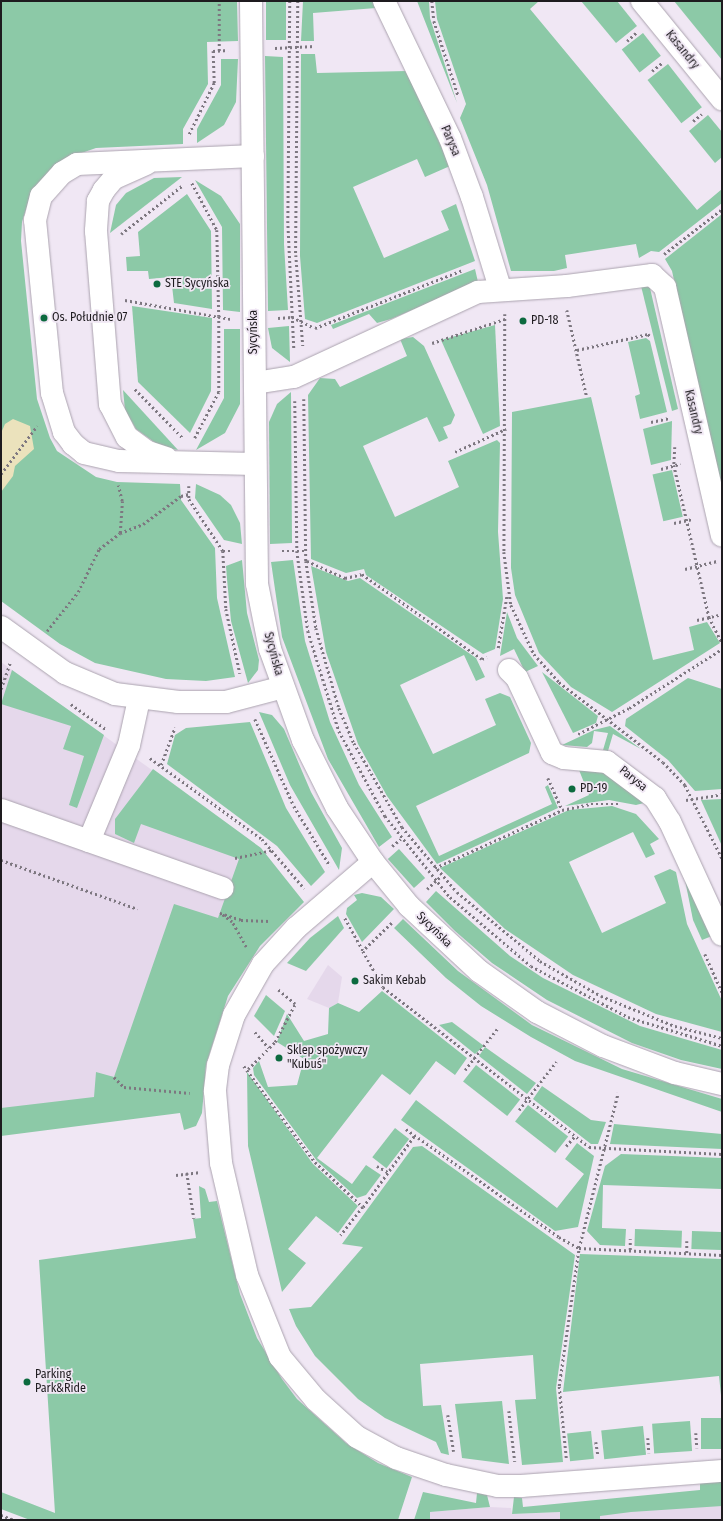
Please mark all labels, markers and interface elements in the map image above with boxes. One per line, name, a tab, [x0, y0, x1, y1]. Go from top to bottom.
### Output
street label: Kasandry	[662, 28, 702, 72]
street label: Parysa	[437, 124, 463, 158]
place label: STE Sycyńska	[165, 277, 229, 291]
marker: STE Sycyńska	[152, 279, 162, 289]
street label: Sycyńska	[247, 310, 261, 354]
place label: Os. Południe 07	[52, 311, 127, 325]
marker: Os. Południe 07	[39, 313, 49, 323]
place label: PD-18	[531, 314, 559, 328]
marker: PD-18	[518, 316, 528, 326]
street label: Kasandry	[681, 388, 705, 436]
street label: Sycyńska	[260, 631, 286, 677]
street label: Parysa	[616, 763, 650, 795]
place label: PD-19	[580, 782, 607, 796]
marker: PD-19	[567, 784, 577, 794]
street label: Sycyńska	[413, 909, 455, 951]
place label: Sakim Kebab	[363, 974, 426, 988]
marker: Sakim Kebab	[350, 976, 360, 986]
place label: Sklep spożywczy "Kubuś"	[287, 1044, 368, 1072]
marker: Sklep spożywczy "Kubuś"	[274, 1053, 284, 1063]
place label: Parking Park&Ride	[35, 1368, 86, 1396]
marker: Parking Park&Ride	[22, 1377, 32, 1387]

